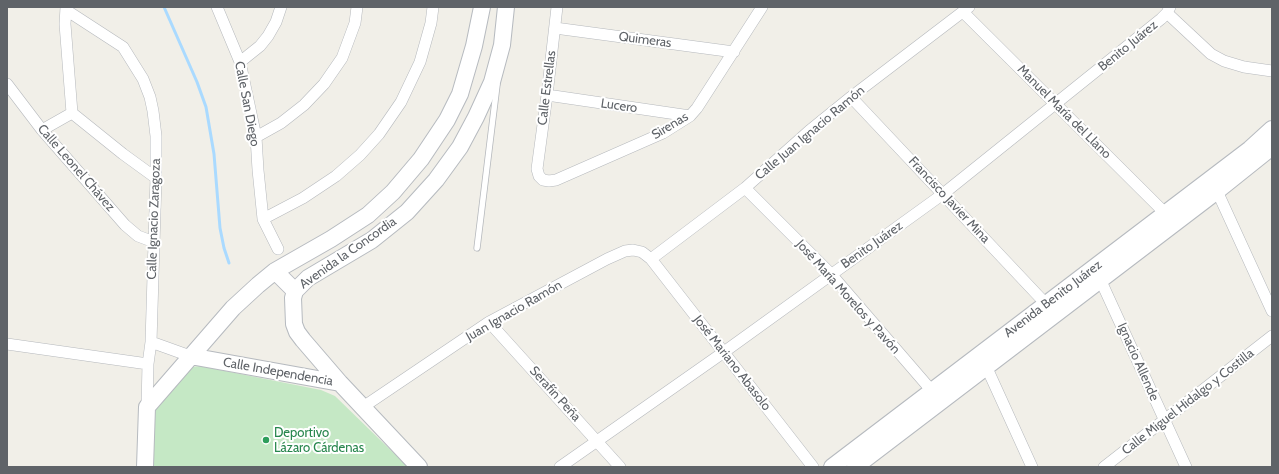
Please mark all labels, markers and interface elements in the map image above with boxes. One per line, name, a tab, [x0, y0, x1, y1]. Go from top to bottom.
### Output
street label: Benito Juárez	[1095, 17, 1161, 75]
street label: Quimeras	[618, 29, 672, 51]
street label: Calle Estrellas	[535, 50, 559, 126]
street label: Calle San Diego	[231, 60, 263, 148]
street label: Manuel María del Llano	[1014, 62, 1114, 162]
street label: Calle Juan Ignacio Ramón	[752, 83, 868, 183]
street label: Lucero	[600, 96, 638, 116]
street label: Sirenas	[649, 109, 691, 143]
street label: Calle Leonel Chávez	[34, 121, 118, 215]
street label: Francisco Javier Mina	[905, 154, 993, 246]
street label: Calle Ignacio Zaragoza	[144, 158, 164, 280]
street label: Avenida la Concordia	[297, 214, 399, 292]
street label: Benito Juárez	[838, 218, 906, 272]
street label: José María Morelos y Pavón	[793, 237, 903, 357]
street label: Avenida Benito Juárez	[1001, 257, 1105, 341]
street label: Juan Ignacio Ramón	[463, 277, 565, 345]
street label: José Mariano Abasolo	[690, 312, 774, 414]
street label: Ignacio Allende	[1114, 321, 1162, 403]
street label: Calle Miguel Hidalgo y Costilla	[1119, 346, 1257, 458]
street label: Calle Independencia	[222, 355, 334, 389]
street label: Serafín Peña	[526, 363, 584, 425]
place label: Deportivo Lázaro Cárdenas	[274, 425, 364, 456]
marker: Deportivo Lázaro Cárdenas	[261, 435, 271, 445]

